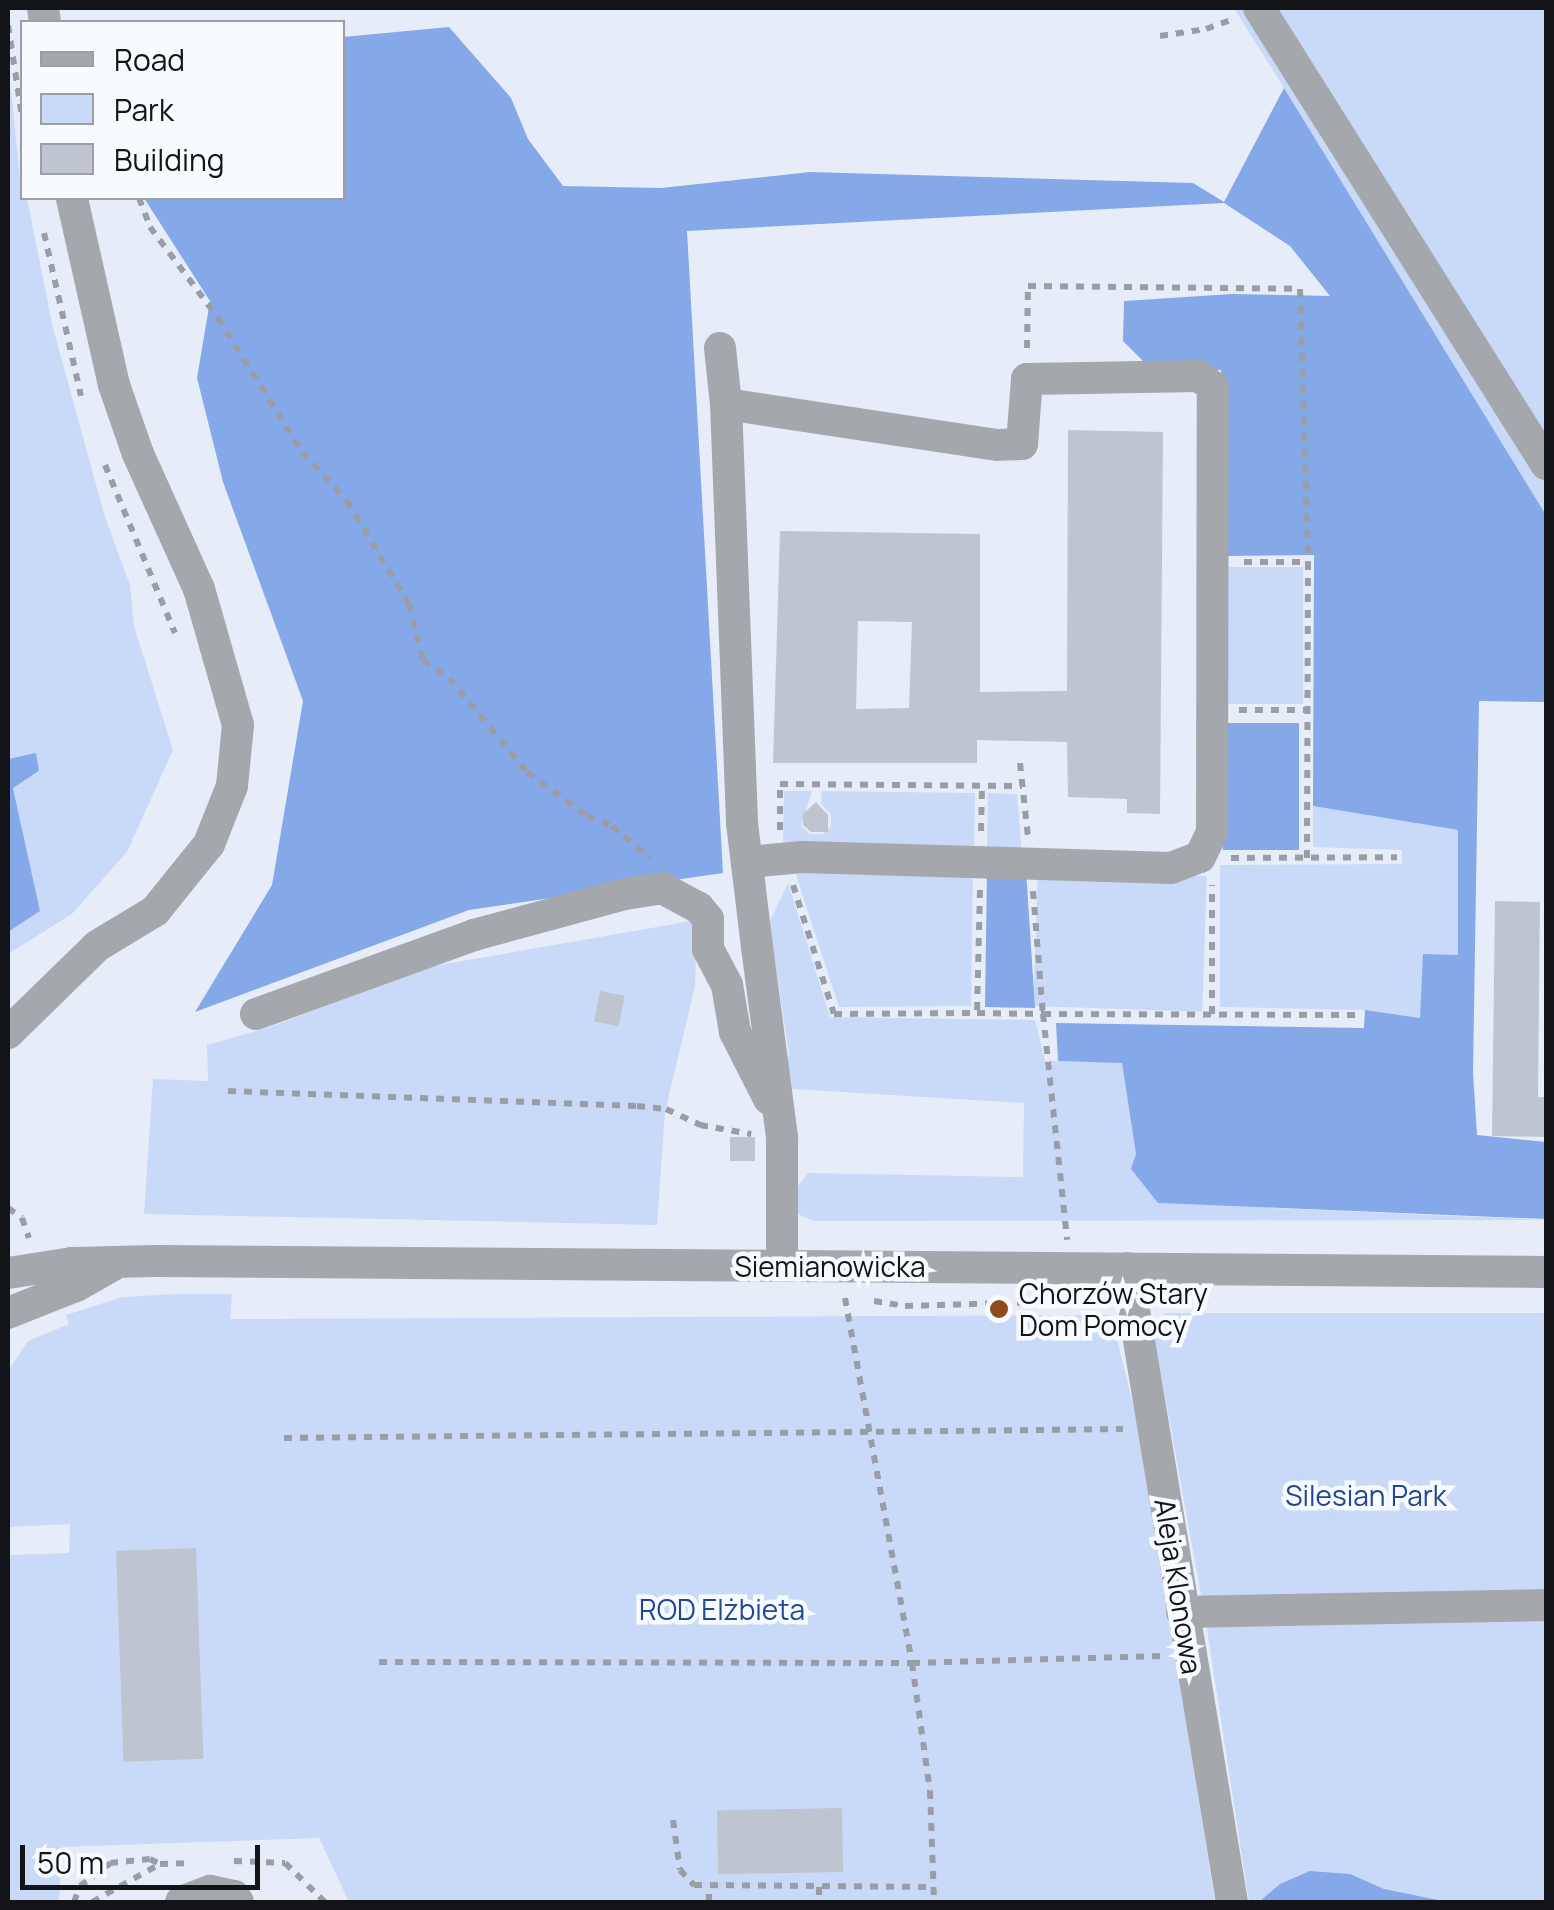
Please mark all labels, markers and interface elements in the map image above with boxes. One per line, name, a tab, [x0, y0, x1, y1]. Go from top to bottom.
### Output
legend	[20, 20, 345, 200]
text: Road	[114, 39, 185, 80]
text: Park	[114, 89, 174, 130]
text: Building	[114, 139, 225, 180]
street label: Siemianowicka	[734, 1249, 926, 1283]
place label: Chorzów Stary Dom Pomocy	[1019, 1276, 1208, 1342]
marker: Chorzów Stary Dom Pomocy	[988, 1298, 1010, 1320]
park label: Silesian Park	[1285, 1478, 1447, 1512]
street label: Aleja Klonowa	[1149, 1496, 1209, 1676]
park label: ROD Elżbieta	[639, 1592, 805, 1626]
scale bar	[25, 1825, 265, 1887]
text: 50 m	[37, 1842, 104, 1883]

